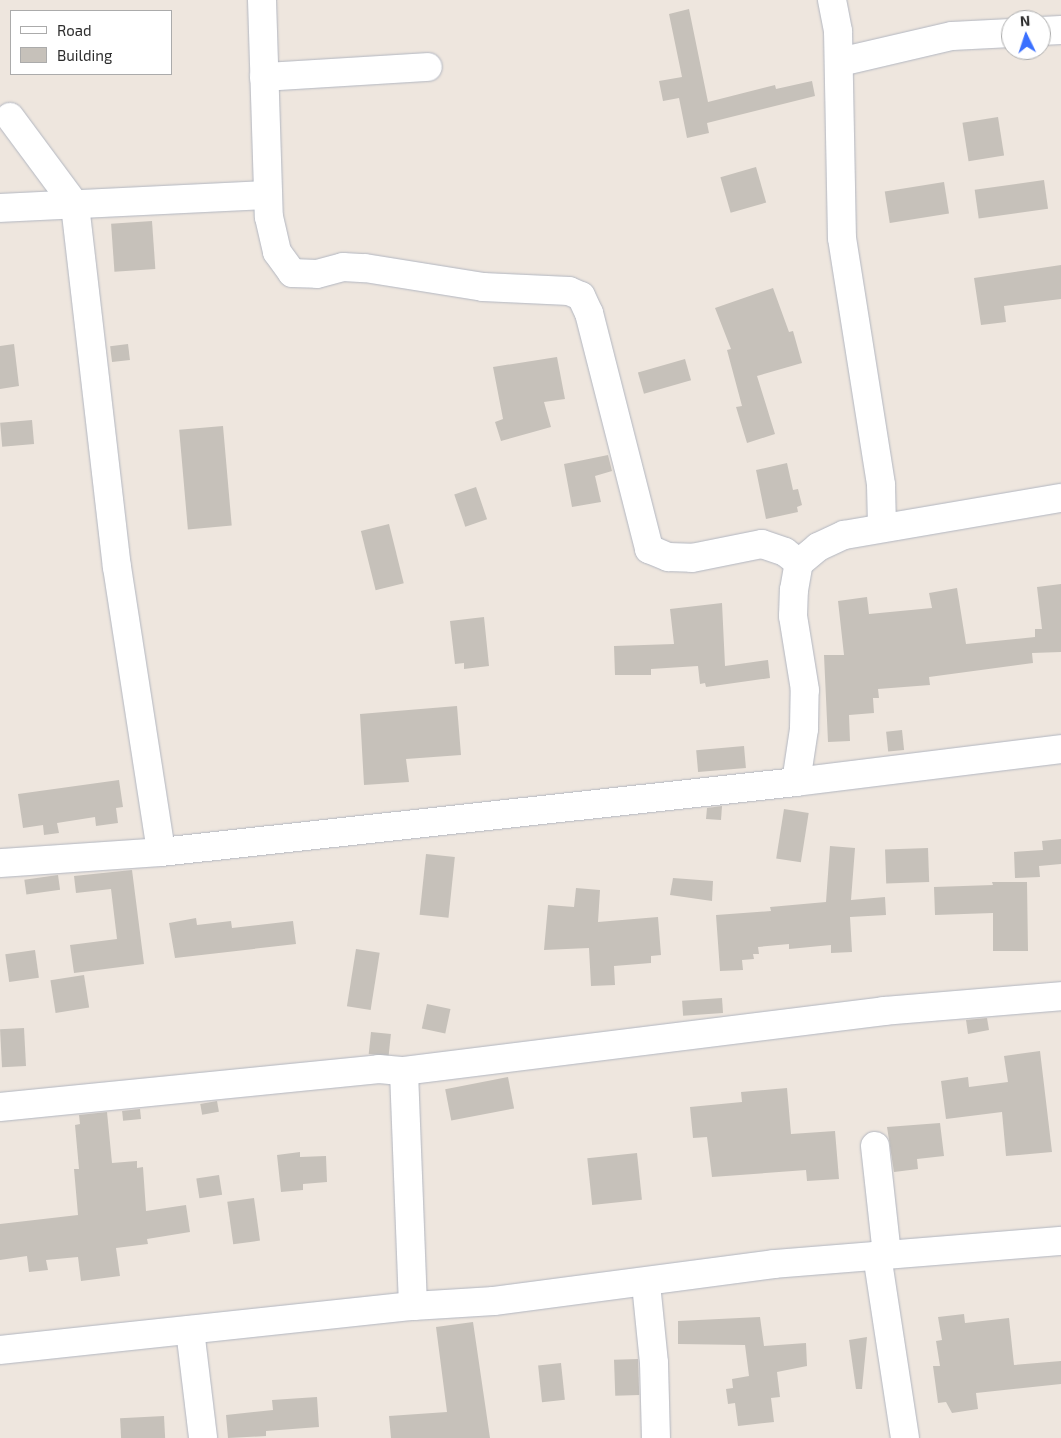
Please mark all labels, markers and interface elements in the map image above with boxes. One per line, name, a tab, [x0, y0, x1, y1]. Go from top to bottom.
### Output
legend	[10, 10, 172, 75]
north arrow	[1001, 10, 1051, 60]
text: N	[1019, 12, 1031, 29]
text: Road	[57, 21, 92, 39]
text: Building	[57, 46, 112, 64]

